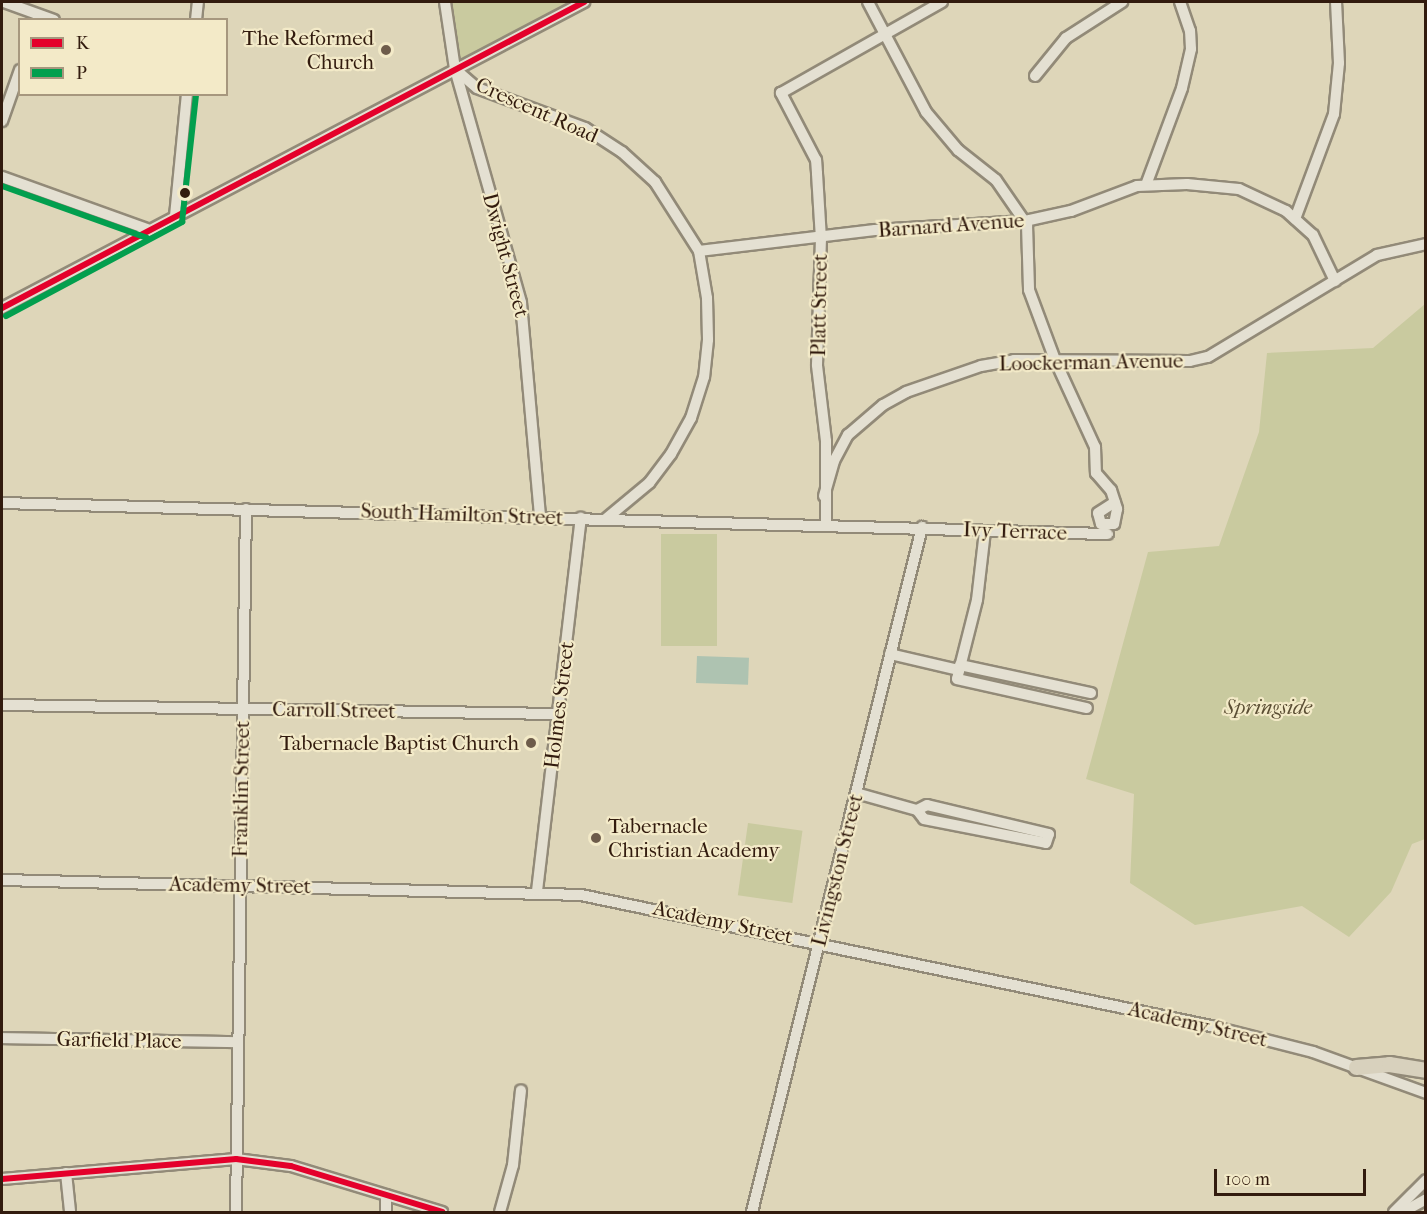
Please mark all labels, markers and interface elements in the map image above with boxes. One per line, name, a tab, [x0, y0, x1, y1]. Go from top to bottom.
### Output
legend	[18, 18, 228, 96]
place label: The Reformed Church	[242, 25, 374, 75]
text: K	[76, 33, 89, 54]
marker: The Reformed Church	[379, 43, 393, 57]
text: P	[76, 63, 87, 84]
street label: Crescent Road	[472, 72, 602, 148]
unlabelled marker	[179, 187, 191, 199]
street label: Dwight Street	[477, 190, 535, 320]
street label: Barnard Avenue	[877, 207, 1025, 243]
street label: Platt Street	[806, 253, 832, 357]
street label: Loockerman Avenue	[998, 348, 1184, 376]
street label: South Hamilton Street	[360, 498, 564, 530]
street label: Ivy Terrace	[963, 517, 1067, 545]
street label: Holmes Street	[539, 640, 579, 770]
park label: Springside	[1224, 694, 1312, 720]
street label: Carroll Street	[272, 696, 396, 724]
street label: Franklin Street	[227, 720, 255, 858]
place label: Tabernacle Baptist Church	[279, 730, 519, 756]
marker: Tabernacle Baptist Church	[524, 736, 538, 750]
street label: Livingston Street	[806, 791, 868, 949]
place label: Tabernacle Christian Academy	[608, 813, 779, 863]
marker: Tabernacle Christian Academy	[589, 831, 603, 845]
street label: Academy Street	[169, 871, 311, 899]
street label: Academy Street	[651, 895, 795, 949]
street label: Academy Street	[1126, 996, 1270, 1052]
street label: Garfield Place	[56, 1026, 182, 1054]
scale bar	[1217, 1157, 1368, 1195]
text: 100 m	[1225, 1169, 1270, 1190]

